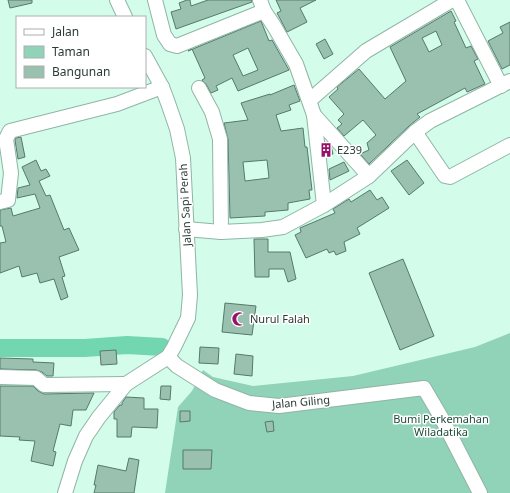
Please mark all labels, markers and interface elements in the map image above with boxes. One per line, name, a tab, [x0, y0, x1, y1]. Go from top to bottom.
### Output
legend	[16, 16, 146, 88]
text: Jalan	[51, 23, 79, 40]
text: Taman	[52, 43, 90, 60]
text: Bangunan	[52, 63, 110, 80]
building icon: E239	[318, 142, 334, 158]
place label: E239	[337, 142, 362, 157]
street label: Jalan Sapi Perah	[175, 163, 194, 248]
mosque icon: Nurul Falah	[231, 311, 247, 327]
place label: Nurul Falah	[250, 311, 310, 326]
street label: Jalan Giling	[270, 392, 330, 412]
park label: Bumi Perkemahan Wiladatika	[393, 411, 489, 439]

